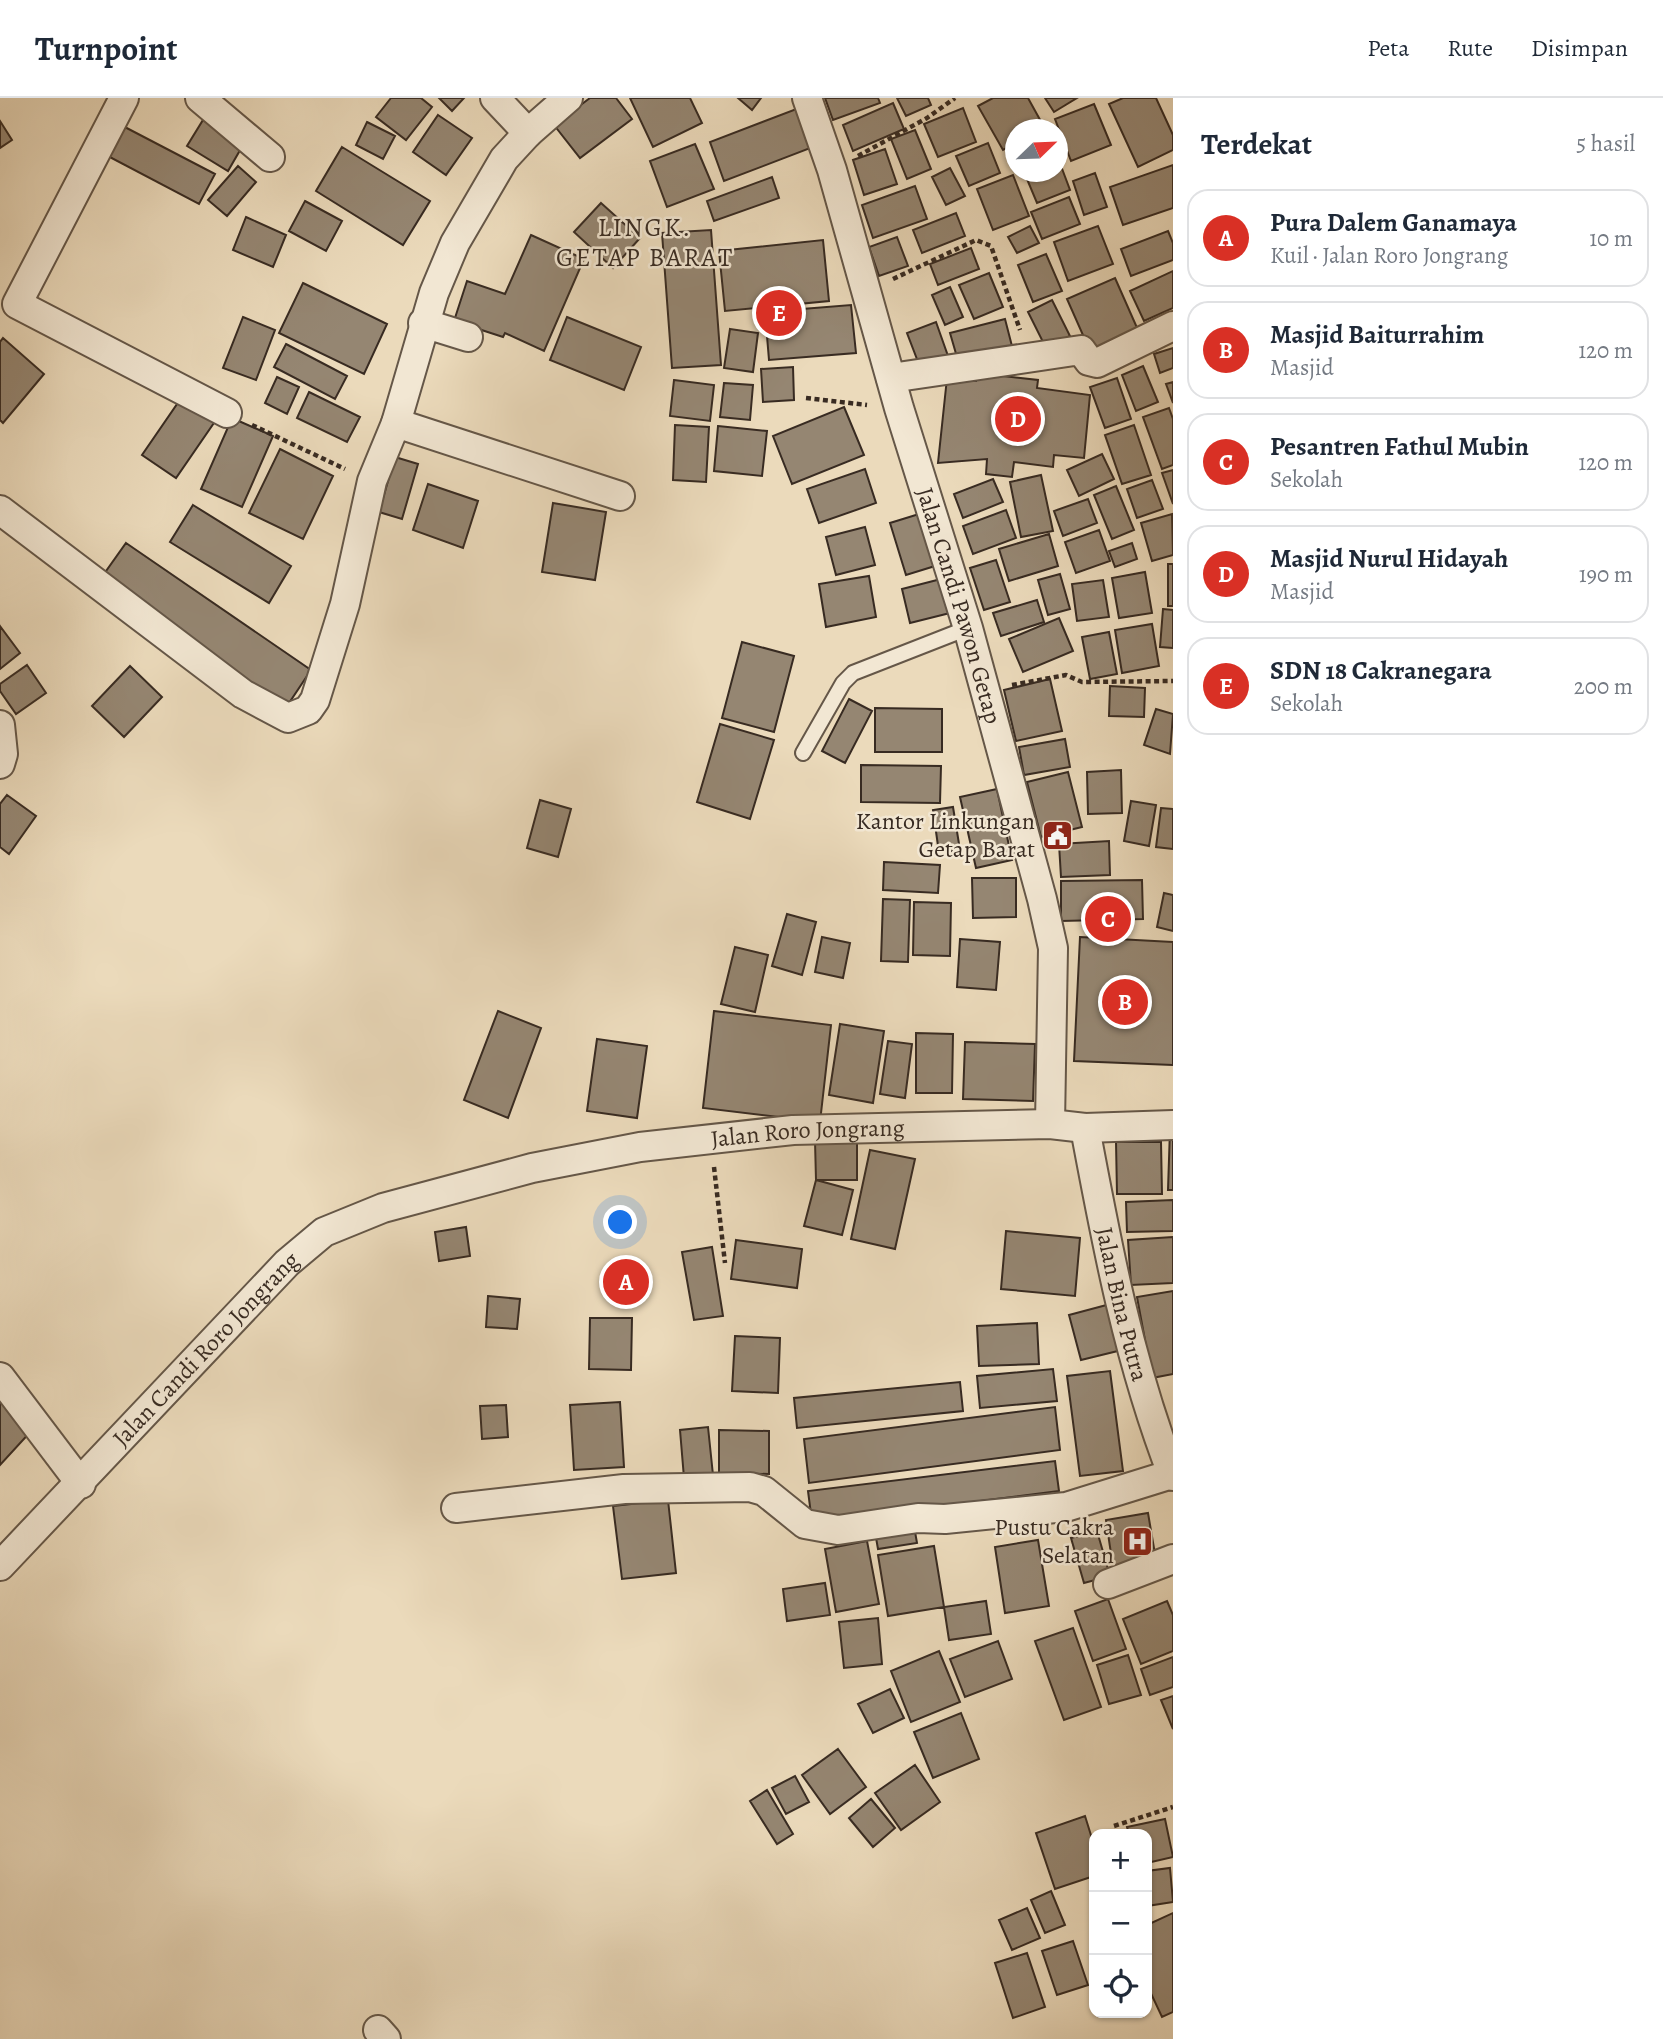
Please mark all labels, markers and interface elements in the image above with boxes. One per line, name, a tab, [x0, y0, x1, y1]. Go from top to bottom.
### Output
text: Turnpoint	[35, 26, 177, 71]
text: Peta	[1367, 32, 1409, 64]
text: Rute	[1447, 32, 1493, 64]
text: Disimpan	[1531, 32, 1628, 64]
north arrow	[1005, 119, 1068, 182]
text: Terdekat	[1201, 124, 1312, 164]
text: 5 hasil	[1576, 128, 1635, 159]
text: Pura Dalem Ganamaya	[1270, 205, 1517, 240]
district label: LINGK. GETAP BARAT	[556, 210, 734, 275]
text: A	[1219, 223, 1233, 254]
text: 10 m	[1589, 223, 1633, 254]
text: Kuil · Jalan Roro Jongrang	[1270, 240, 1508, 271]
pin: E	[756, 287, 802, 339]
text: Masjid Baiturrahim	[1270, 317, 1484, 352]
text: B	[1219, 335, 1233, 366]
text: 120 m	[1578, 335, 1633, 366]
text: Masjid	[1270, 352, 1334, 383]
pin: D	[995, 393, 1041, 445]
text: Pesantren Fathul Mubin	[1270, 429, 1529, 464]
text: C	[1219, 447, 1233, 478]
text: 120 m	[1578, 447, 1633, 478]
text: Sekolah	[1270, 464, 1343, 495]
street label: Jalan Candi Pawon Getap	[909, 483, 1009, 727]
text: Masjid Nurul Hidayah	[1270, 541, 1508, 576]
text: D	[1218, 559, 1234, 590]
text: 190 m	[1579, 559, 1633, 590]
text: Masjid	[1270, 576, 1334, 607]
text: SDN 18 Cakranegara	[1270, 653, 1492, 688]
text: E	[1219, 671, 1233, 702]
text: 200 m	[1574, 671, 1633, 702]
text: Sekolah	[1270, 688, 1343, 719]
place label: Kantor Linkungan Getap Barat	[856, 805, 1035, 865]
public building icon: Kantor Linkungan Getap Barat	[1041, 818, 1075, 852]
pin: C	[1085, 893, 1131, 945]
pin: B	[1102, 976, 1148, 1028]
street label: Jalan Roro Jongrang	[709, 1111, 905, 1155]
your location	[603, 1205, 637, 1239]
street label: Jalan Bina Putra	[1088, 1224, 1156, 1386]
street label: Jalan Candi Roro Jongrang	[105, 1244, 305, 1454]
pin: A	[603, 1256, 649, 1308]
place label: Pustu Cakra Selatan	[994, 1511, 1115, 1571]
hospital icon: Pustu Cakra Selatan	[1120, 1524, 1154, 1558]
map controls	[1089, 1829, 1152, 2018]
button: +	[1089, 1829, 1152, 1892]
button: −	[1089, 1892, 1152, 1955]
button: locate	[1089, 1955, 1152, 2018]

